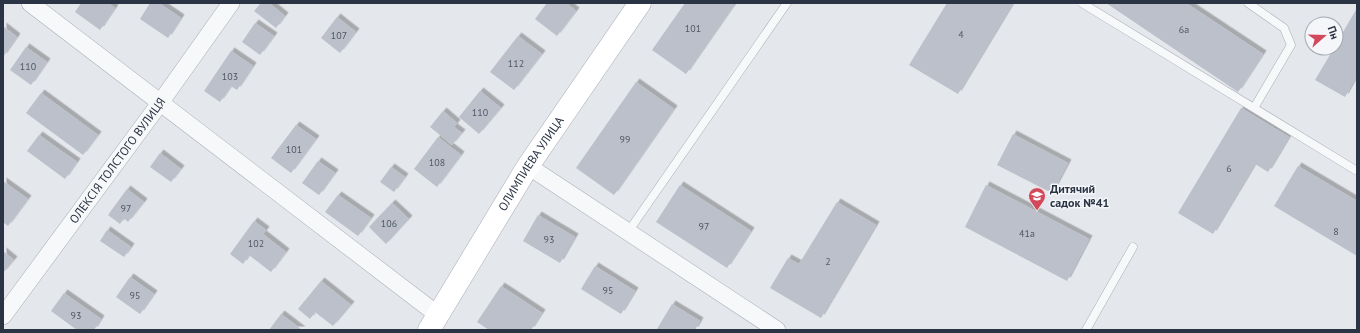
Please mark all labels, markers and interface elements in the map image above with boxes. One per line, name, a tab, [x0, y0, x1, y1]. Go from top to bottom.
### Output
north arrow	[1304, 16, 1344, 56]
house number: 101	[685, 22, 701, 35]
house number: 6а	[1179, 23, 1189, 36]
text: Пн	[1325, 24, 1342, 41]
house number: 4	[958, 28, 964, 41]
house number: 107	[331, 29, 347, 42]
house number: 112	[508, 57, 524, 70]
house number: 110	[20, 60, 37, 73]
house number: 103	[222, 70, 238, 83]
street label: ОЛЕКСІЯ ТОЛСТОГО ВУЛИЦЯ	[66, 95, 168, 226]
house number: 110	[472, 106, 489, 119]
street label: ОЛИМПИЕВА УЛИЦА	[495, 114, 567, 214]
house number: 99	[620, 133, 630, 146]
house number: 101	[286, 143, 302, 156]
house number: 108	[429, 156, 445, 169]
house number: 6	[1226, 162, 1232, 175]
place label: Дитячий садок №41	[1050, 181, 1109, 210]
school or university icon: Дитячий садок №41	[1027, 186, 1047, 211]
house number: 97	[121, 202, 131, 215]
house number: 106	[381, 217, 397, 230]
house number: 97	[699, 220, 709, 233]
house number: 8	[1333, 225, 1339, 238]
house number: 41а	[1019, 227, 1035, 240]
house number: 93	[544, 233, 554, 246]
house number: 102	[248, 237, 264, 250]
house number: 2	[825, 255, 831, 268]
house number: 95	[603, 284, 613, 297]
house number: 95	[130, 289, 140, 302]
house number: 93	[71, 309, 81, 322]

